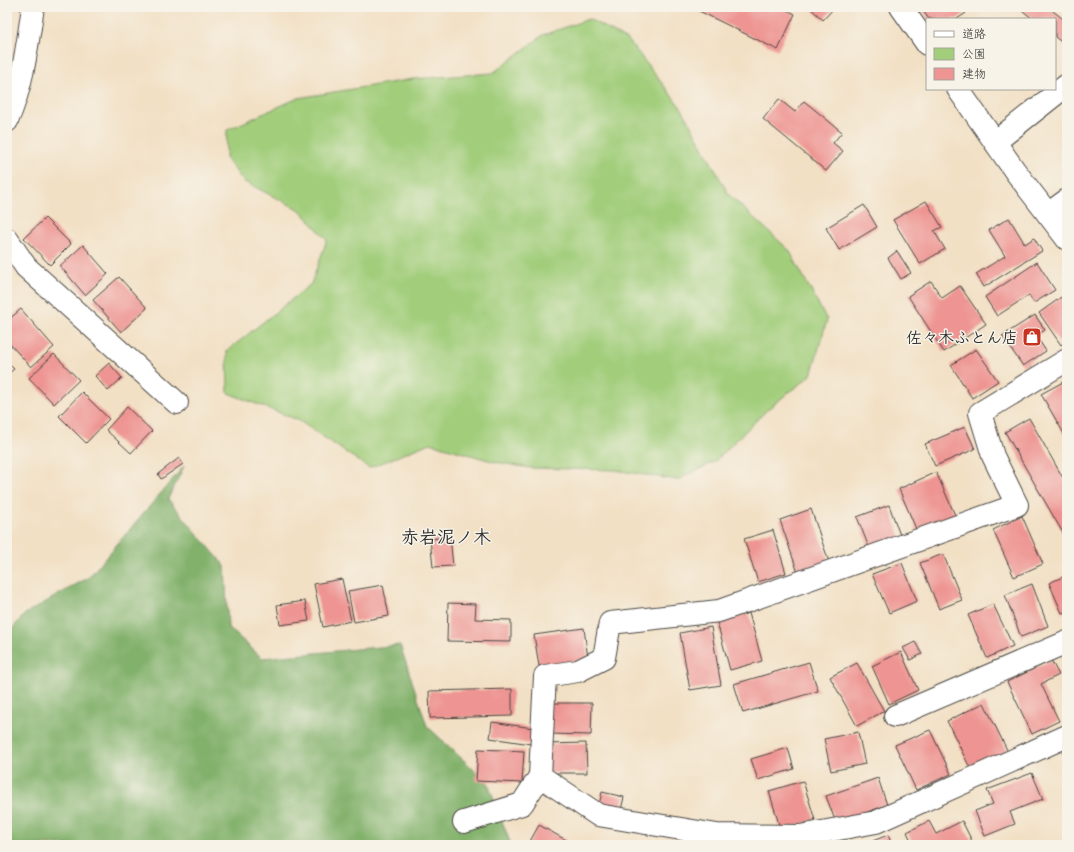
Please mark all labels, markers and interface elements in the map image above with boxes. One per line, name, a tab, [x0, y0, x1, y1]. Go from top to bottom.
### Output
legend	[926, 18, 1056, 90]
text: 道路	[962, 26, 986, 44]
text: 公園	[962, 46, 986, 64]
text: 建物	[962, 66, 986, 84]
shop icon: 佐々木ふとん店	[1021, 326, 1043, 348]
place label: 佐々木ふとん店	[906, 327, 1018, 351]
district label: 赤岩泥ノ木	[401, 526, 491, 552]

